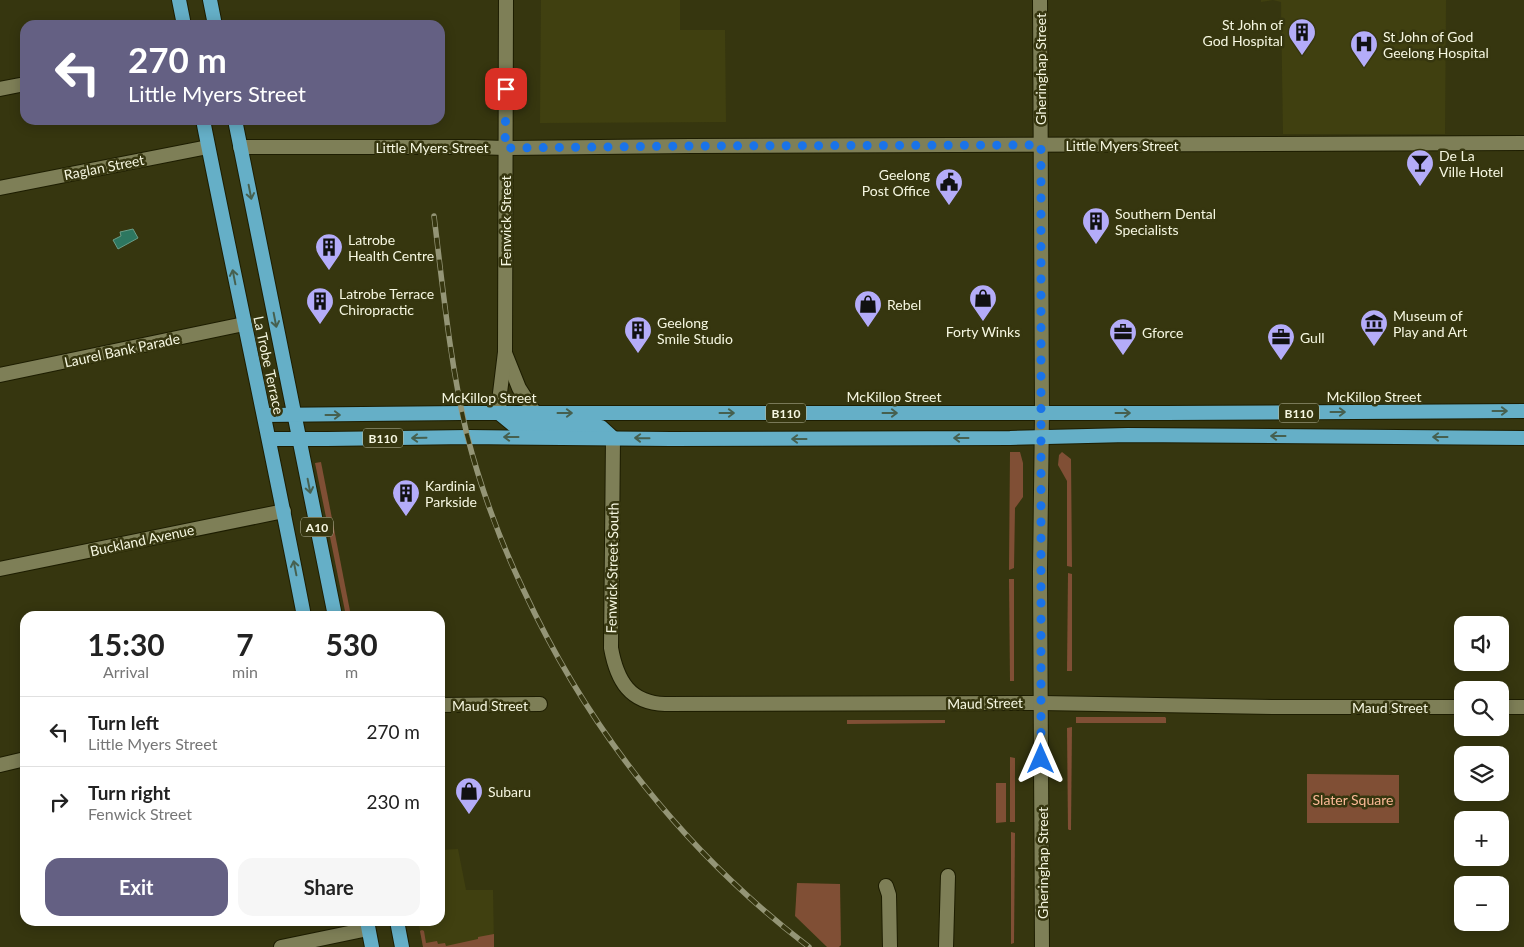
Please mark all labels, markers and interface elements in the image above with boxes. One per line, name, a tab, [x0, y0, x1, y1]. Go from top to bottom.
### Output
street label: Gheringhap Street	[1032, 13, 1049, 125]
place label: St John of God Hospital	[1203, 16, 1283, 49]
building icon: St John of God Hospital	[1287, 17, 1317, 56]
place label: St John of God Geelong Hospital	[1383, 28, 1489, 61]
hospital icon: St John of God Geelong Hospital	[1349, 29, 1379, 68]
text: 270 m	[128, 38, 227, 80]
icon: left	[45, 40, 110, 105]
pin	[485, 68, 527, 110]
icon: arrive	[492, 75, 520, 103]
text: Little Myers Street	[128, 80, 306, 107]
street label: Little Myers Street	[1065, 137, 1179, 154]
street label: Little Myers Street	[375, 139, 489, 156]
place label: De La Ville Hotel	[1439, 147, 1503, 180]
bar icon: De La Ville Hotel	[1405, 148, 1435, 187]
street label: Raglan Street	[62, 151, 146, 183]
place label: Geelong Post Office	[862, 166, 930, 199]
public building icon: Geelong Post Office	[934, 167, 964, 206]
street label: Fenwick Street	[497, 175, 514, 267]
one-way arrow	[245, 184, 255, 200]
place label: Southern Dental Specialists	[1115, 205, 1216, 238]
building icon: Southern Dental Specialists	[1081, 206, 1111, 245]
place label: Latrobe Health Centre	[348, 231, 434, 264]
building icon: Latrobe Health Centre	[314, 232, 344, 271]
one-way arrow	[229, 269, 239, 285]
shop icon: Forty Winks	[968, 283, 998, 322]
place label: Latrobe Terrace Chiropractic	[339, 285, 434, 318]
building icon: Latrobe Terrace Chiropractic	[305, 286, 335, 325]
shop icon: Rebel	[853, 289, 883, 328]
place label: Rebel	[887, 296, 921, 313]
place label: Museum of Play and Art	[1393, 307, 1467, 340]
museum icon: Museum of Play and Art	[1359, 308, 1389, 347]
one-way arrow	[271, 312, 281, 328]
street label: La Trobe Terrace	[250, 314, 288, 416]
place label: Geelong Smile Studio	[657, 314, 733, 347]
building icon: Geelong Smile Studio	[623, 315, 653, 354]
office icon: Gforce	[1108, 317, 1138, 356]
office icon: Gull	[1266, 322, 1296, 361]
place label: Forty Winks	[946, 323, 1020, 340]
place label: Gforce	[1142, 324, 1183, 341]
street label: Laurel Bank Parade	[63, 329, 181, 371]
place label: Gull	[1300, 329, 1325, 346]
street label: McKillop Street	[847, 388, 941, 405]
street label: McKillop Street	[1327, 388, 1421, 405]
street label: McKillop Street	[442, 389, 536, 406]
road number: B110	[766, 403, 806, 422]
road number: B110	[1279, 403, 1319, 422]
one-way arrow	[1492, 406, 1508, 416]
one-way arrow	[1330, 407, 1346, 417]
one-way arrow	[556, 408, 573, 418]
one-way arrow	[719, 408, 735, 418]
one-way arrow	[882, 408, 898, 418]
one-way arrow	[1114, 408, 1131, 418]
one-way arrow	[325, 410, 341, 419]
road number: B110	[363, 428, 403, 448]
one-way arrow	[1270, 431, 1286, 441]
one-way arrow	[504, 432, 520, 442]
one-way arrow	[1433, 432, 1449, 442]
one-way arrow	[411, 433, 428, 443]
one-way arrow	[954, 433, 970, 443]
one-way arrow	[634, 434, 650, 443]
one-way arrow	[791, 434, 808, 444]
place label: Kardinia Parkside	[425, 477, 477, 510]
one-way arrow	[304, 478, 314, 494]
building icon: Kardinia Parkside	[391, 478, 421, 517]
street label: Fenwick Street South	[602, 502, 622, 634]
road number: A10	[301, 518, 333, 536]
street label: Buckland Avenue	[88, 521, 196, 559]
one-way arrow	[290, 561, 299, 577]
map controls	[1454, 616, 1509, 931]
button: sound	[1454, 616, 1509, 671]
text: 15:30	[87, 626, 165, 662]
text: 7	[236, 626, 254, 662]
text: 530	[325, 626, 378, 662]
text: Arrival	[103, 662, 149, 681]
text: min	[232, 662, 258, 681]
text: m	[345, 662, 358, 681]
button: search	[1454, 681, 1509, 736]
street label: Maud Street	[947, 694, 1023, 712]
street label: Maud Street	[452, 697, 528, 714]
street label: Maud Street	[1352, 699, 1428, 716]
text: Turn left	[88, 711, 159, 734]
icon: left	[45, 718, 73, 746]
text: 270 m	[366, 720, 420, 743]
position arrow	[1014, 732, 1066, 784]
text: Little Myers Street	[88, 734, 217, 753]
button: layers	[1454, 746, 1509, 801]
shop icon: Subaru	[454, 776, 484, 815]
text: Turn right	[88, 781, 170, 804]
place label: Subaru	[488, 783, 531, 800]
icon: right	[45, 788, 73, 816]
text: 230 m	[366, 790, 420, 813]
park label: Slater Square	[1313, 791, 1393, 808]
text: Fenwick Street	[88, 804, 192, 823]
street label: Gheringhap Street	[1034, 807, 1051, 919]
button: +	[1454, 811, 1509, 866]
button: Exit	[45, 858, 228, 916]
button: Share	[238, 858, 420, 916]
button: −	[1454, 876, 1509, 931]

